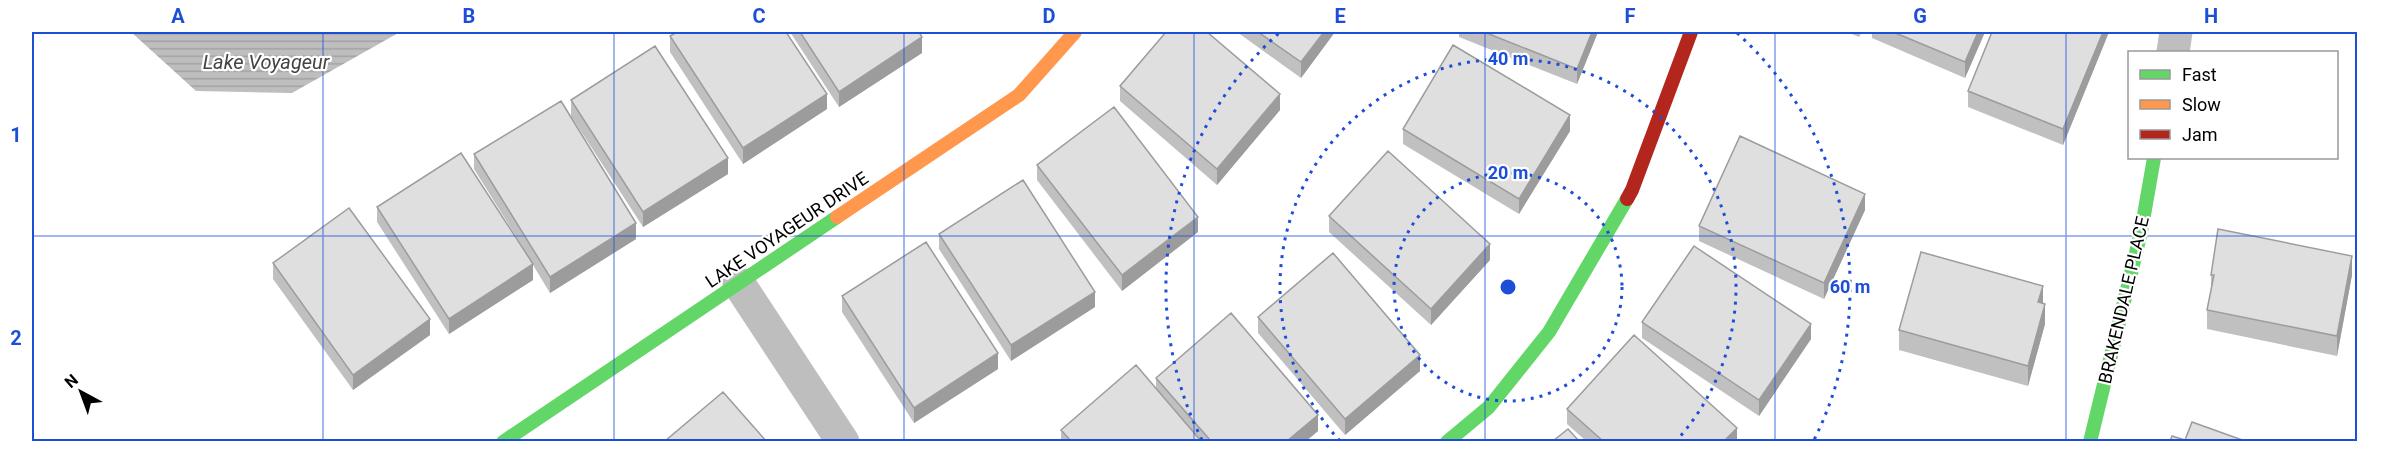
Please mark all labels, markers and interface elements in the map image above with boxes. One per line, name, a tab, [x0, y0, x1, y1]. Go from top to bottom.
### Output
text: A	[171, 4, 185, 28]
text: B	[463, 4, 475, 28]
text: C	[752, 4, 766, 28]
text: D	[1043, 4, 1056, 28]
text: E	[1334, 4, 1346, 28]
text: F	[1625, 4, 1636, 28]
text: G	[1913, 4, 1927, 28]
text: H	[2204, 4, 2218, 28]
text: 40 m	[1488, 48, 1528, 69]
water label: Lake Voyageur	[203, 50, 331, 74]
legend	[2128, 51, 2338, 159]
text: Fast	[2182, 64, 2217, 85]
text: Slow	[2182, 94, 2221, 115]
text: 1	[10, 123, 22, 147]
text: Jam	[2182, 124, 2218, 145]
text: 20 m	[1488, 162, 1528, 183]
street label: LAKE VOYAGEUR DRIVE	[701, 167, 872, 292]
street label: BRAKENDALE PLACE	[2094, 214, 2153, 386]
text: 60 m	[1830, 276, 1870, 297]
centre of rings	[1498, 277, 1518, 297]
text: 2	[10, 326, 22, 350]
north arrow	[51, 362, 111, 422]
text: N	[61, 370, 82, 392]

